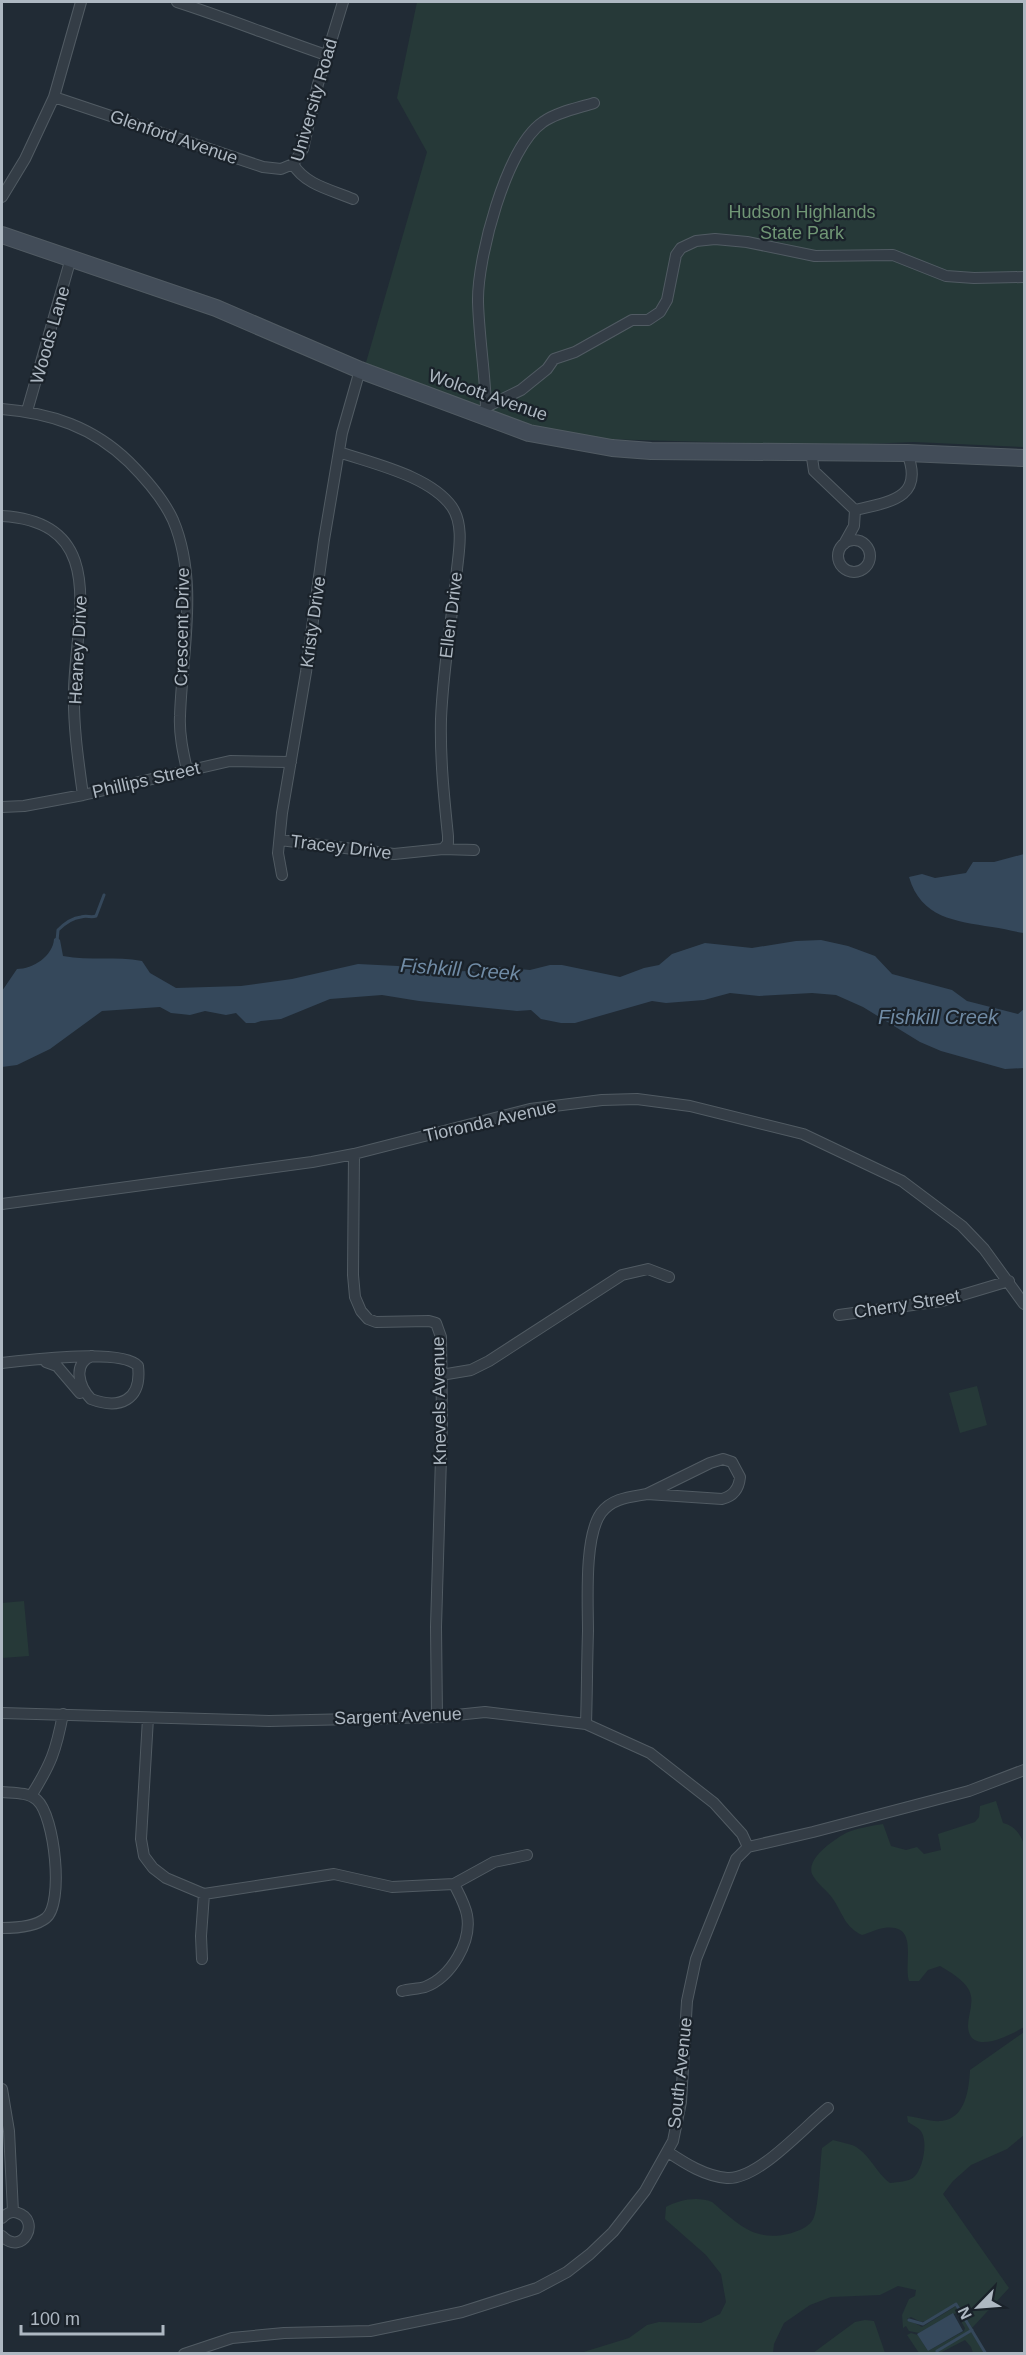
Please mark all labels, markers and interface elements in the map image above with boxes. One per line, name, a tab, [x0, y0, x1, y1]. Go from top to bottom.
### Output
street label: University Road	[287, 36, 341, 164]
street label: Glenford Avenue	[107, 106, 241, 168]
park label: Hudson Highlands State Park	[728, 202, 876, 243]
street label: Woods Lane	[27, 284, 73, 386]
street label: Wolcott Avenue	[426, 365, 550, 425]
street label: Crescent Drive	[171, 567, 193, 687]
street label: Ellen Drive	[436, 571, 466, 659]
street label: Kristy Drive	[297, 575, 329, 669]
street label: Heaney Drive	[65, 595, 91, 705]
street label: Phillips Street	[90, 758, 202, 802]
street label: Tracey Drive	[289, 831, 393, 863]
water label: Fishkill Creek	[399, 954, 522, 984]
water label: Fishkill Creek	[878, 1006, 999, 1028]
street label: Tioronda Avenue	[422, 1096, 558, 1146]
street label: Cherry Street	[853, 1286, 961, 1322]
street label: Knevels Avenue	[428, 1336, 450, 1466]
street label: Sargent Avenue	[334, 1704, 462, 1728]
street label: South Avenue	[664, 2016, 696, 2130]
north arrow	[948, 2277, 1008, 2337]
scale bar	[21, 2298, 164, 2336]
text: N	[955, 2304, 975, 2322]
text: 100 m	[30, 2309, 80, 2329]

